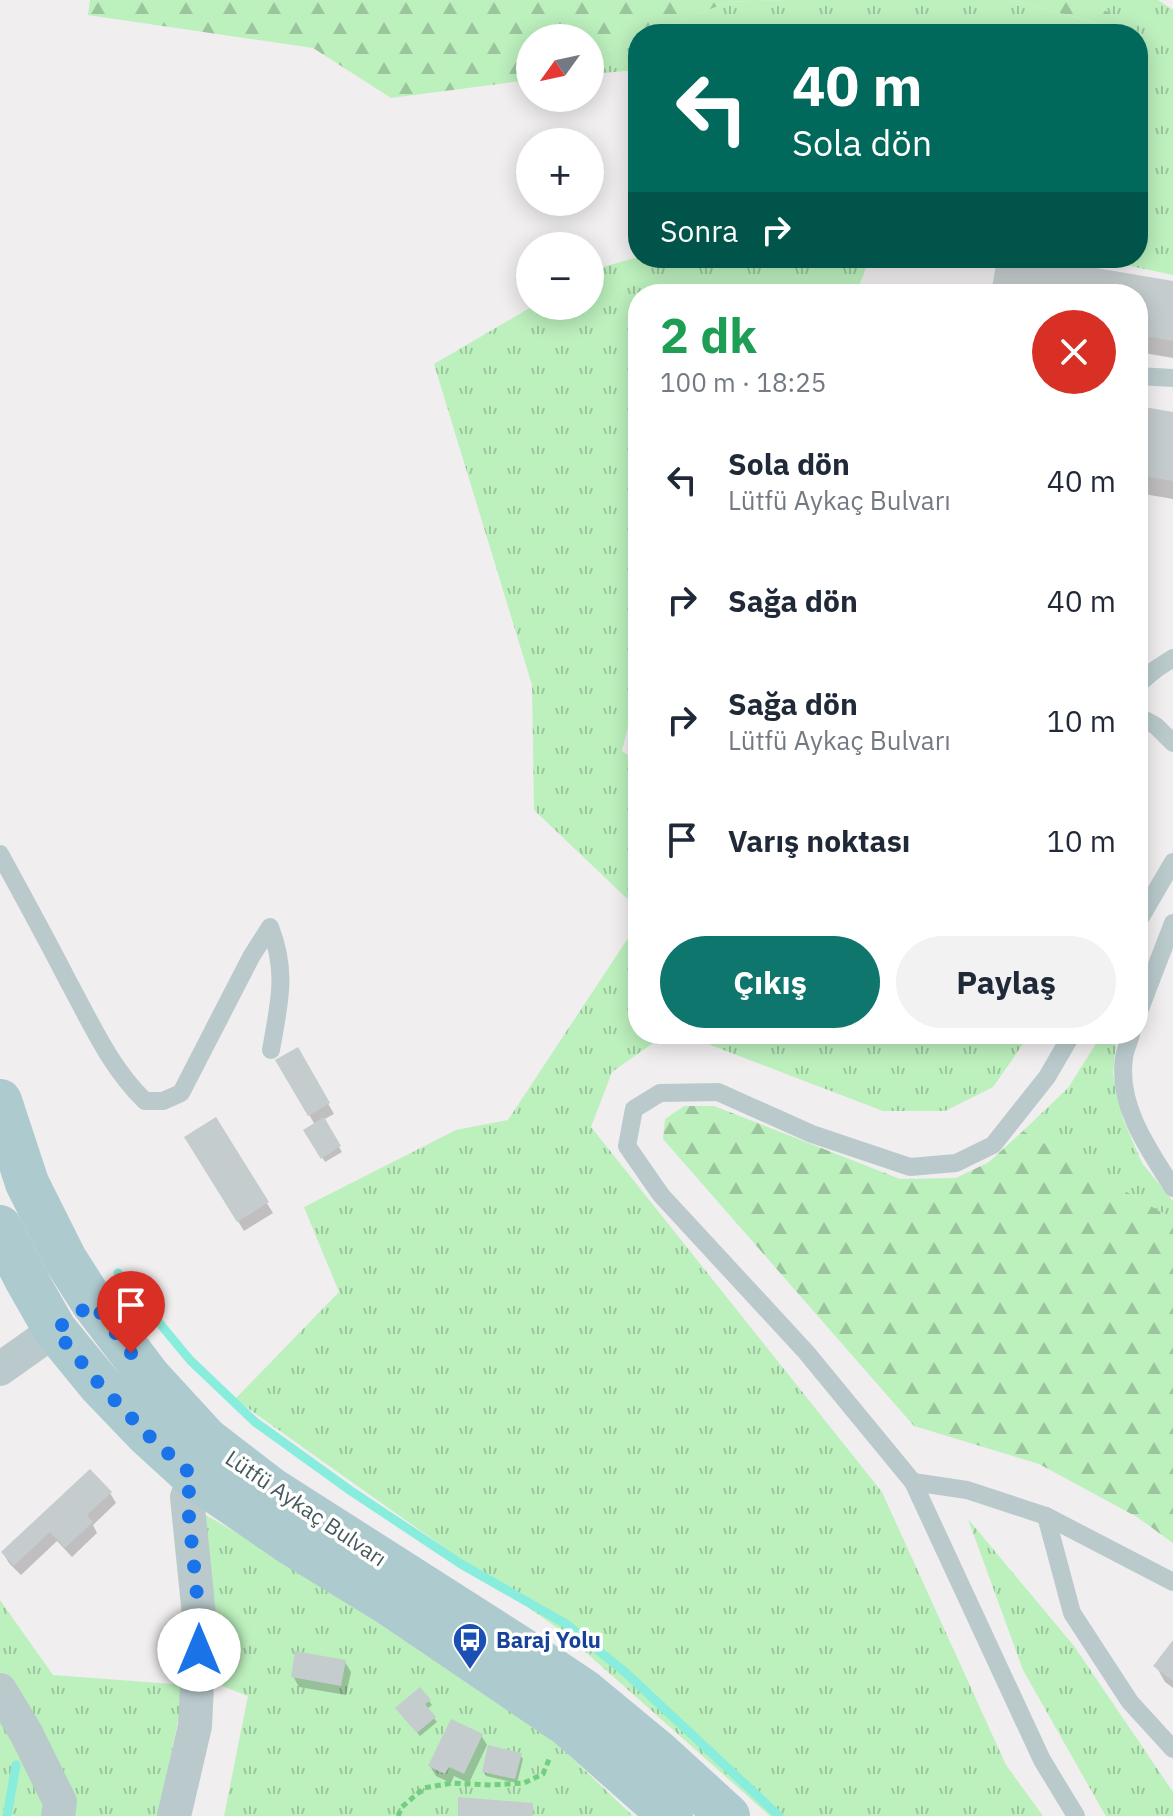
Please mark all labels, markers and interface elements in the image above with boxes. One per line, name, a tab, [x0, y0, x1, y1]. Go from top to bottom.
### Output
north arrow	[516, 24, 604, 112]
map controls	[516, 24, 604, 320]
text: 40 m	[792, 49, 922, 121]
icon: left	[660, 56, 764, 160]
text: Sola dön	[792, 119, 932, 166]
button: +	[516, 128, 604, 216]
icon: right	[754, 208, 798, 252]
text: Sonra	[660, 211, 738, 250]
button: −	[516, 232, 604, 320]
text: 2 dk	[660, 304, 757, 366]
button: close	[1032, 310, 1116, 394]
text: 100 m · 18:25	[660, 365, 826, 399]
text: Sola dön	[728, 444, 850, 483]
icon: left	[660, 458, 704, 502]
text: 40 m	[1047, 461, 1116, 500]
text: Lütfü Aykaç Bulvarı	[728, 483, 951, 517]
icon: right	[660, 578, 704, 622]
text: Sağa dön	[728, 581, 858, 620]
text: 40 m	[1047, 581, 1116, 620]
text: Sağa dön	[728, 684, 858, 723]
icon: right	[660, 698, 704, 742]
text: 10 m	[1047, 701, 1116, 740]
text: Lütfü Aykaç Bulvarı	[728, 723, 951, 757]
icon: arrive	[660, 818, 704, 862]
text: Varış noktası	[728, 821, 910, 860]
text: 10 m	[1047, 821, 1116, 860]
button: Çıkış	[660, 936, 880, 1028]
button: Paylaş	[896, 936, 1116, 1028]
pin	[97, 1271, 165, 1353]
icon: arrive	[109, 1283, 153, 1327]
street label: Lütfü Aykaç Bulvarı	[220, 1443, 392, 1572]
position arrow	[157, 1608, 241, 1692]
bus stop icon: Baraj Yolu	[451, 1621, 489, 1671]
place label: Baraj Yolu	[496, 1625, 601, 1654]

